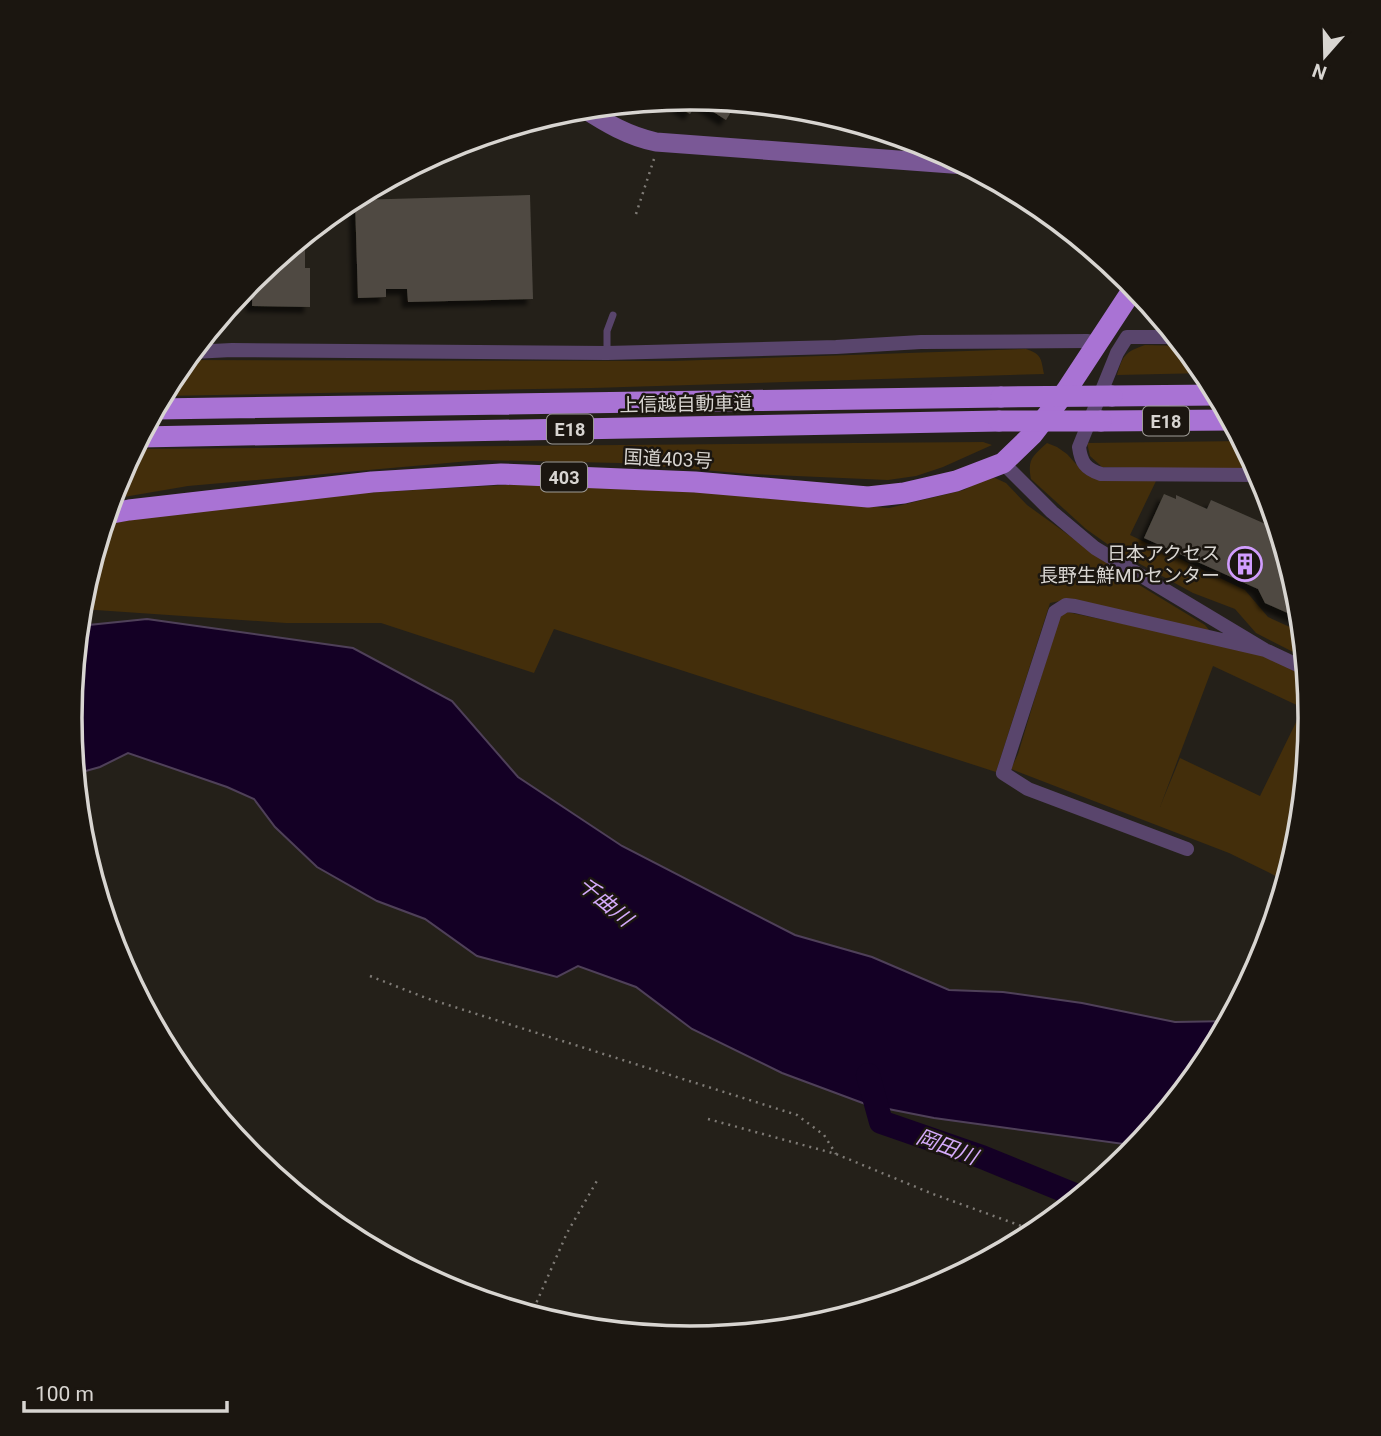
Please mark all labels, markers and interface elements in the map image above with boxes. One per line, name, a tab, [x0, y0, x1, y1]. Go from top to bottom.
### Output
north arrow	[1290, 21, 1360, 91]
text: N	[1309, 58, 1330, 85]
street label: 上信越自動車道	[619, 391, 753, 417]
road number: E18	[1143, 407, 1189, 436]
road number: E18	[547, 414, 593, 444]
street label: 国道403号	[623, 445, 713, 473]
road number: 403	[541, 462, 587, 491]
place label: 日本アクセス 長野生鮮MDセンター	[1039, 542, 1220, 587]
building icon: 日本アクセス 長野生鮮MDセンター	[1226, 545, 1264, 583]
water label: 千曲川	[573, 873, 638, 933]
water label: 岡田川	[913, 1125, 983, 1170]
scale bar	[24, 1370, 228, 1414]
text: 100 m	[35, 1382, 94, 1406]

